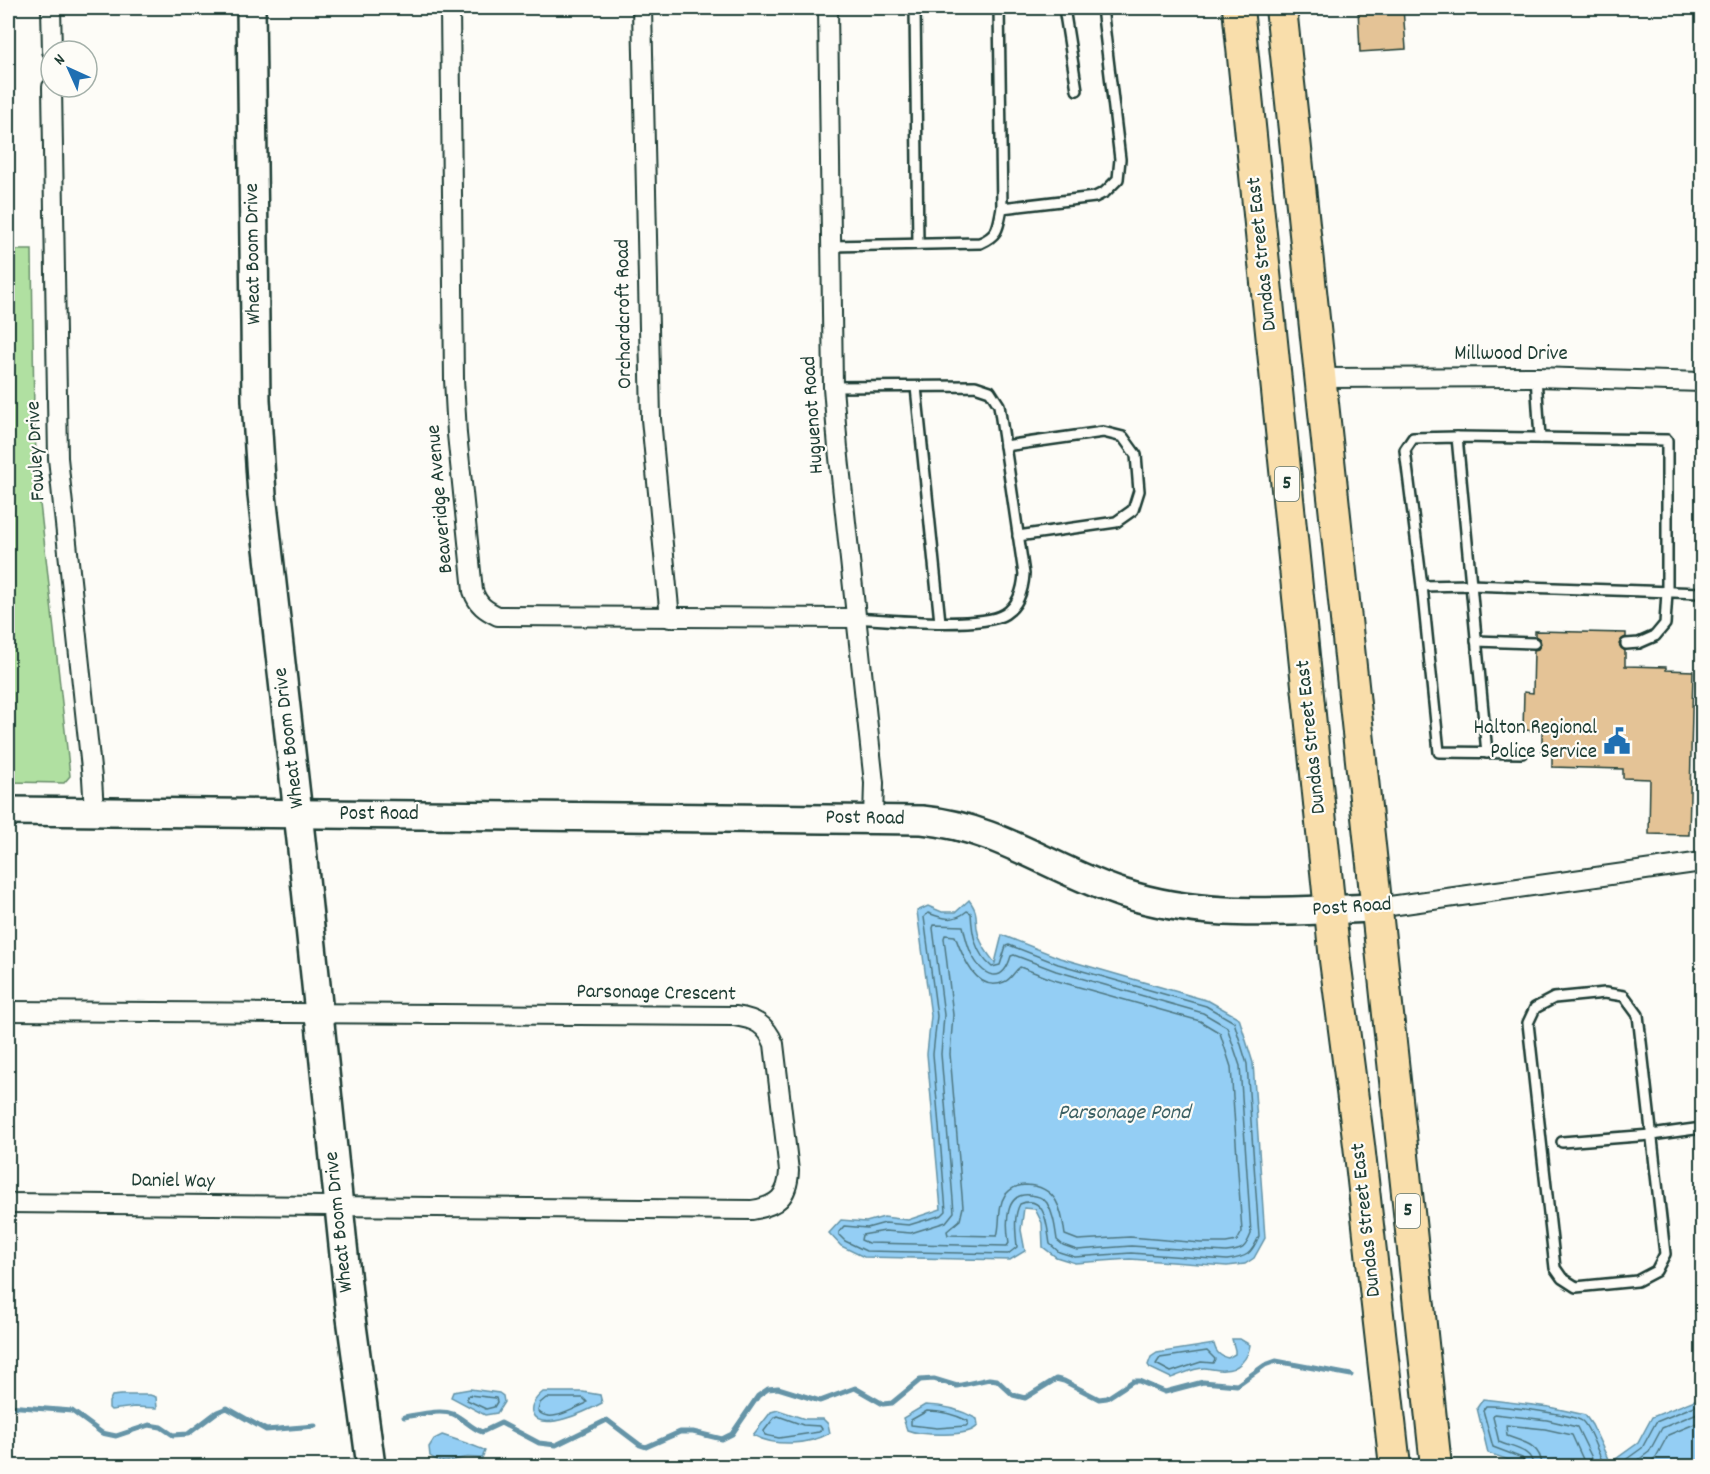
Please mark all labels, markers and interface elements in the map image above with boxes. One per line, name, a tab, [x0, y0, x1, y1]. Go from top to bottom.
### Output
north arrow	[39, 39, 99, 99]
text: N	[49, 49, 71, 71]
street label: Dundas Street East	[1240, 175, 1286, 333]
street label: Wheat Boom Drive	[238, 183, 270, 325]
street label: Orchardcroft Road	[609, 239, 641, 389]
street label: Millwood Drive	[1454, 340, 1568, 370]
street label: Huguenot Road	[795, 355, 833, 475]
street label: Fowley Drive	[19, 400, 55, 502]
street label: Beaveridge Avenue	[420, 423, 462, 575]
road number: 5	[1275, 467, 1299, 501]
street label: Dundas Street East	[1289, 658, 1335, 816]
street label: Wheat Boom Drive	[266, 666, 314, 810]
place label: Halton Regional Police Service	[1473, 714, 1597, 768]
public building icon: Halton Regional Police Service	[1602, 726, 1632, 756]
street label: Post Road	[339, 800, 419, 830]
street label: Post Road	[825, 803, 905, 835]
street label: Post Road	[1311, 890, 1393, 926]
street label: Parsonage Crescent	[576, 978, 736, 1010]
water label: Parsonage Pond	[1058, 1098, 1193, 1129]
street label: Dundas Street East	[1344, 1141, 1390, 1299]
street label: Wheat Boom Drive	[318, 1150, 362, 1294]
street label: Daniel Way	[131, 1166, 216, 1198]
road number: 5	[1396, 1194, 1420, 1228]

